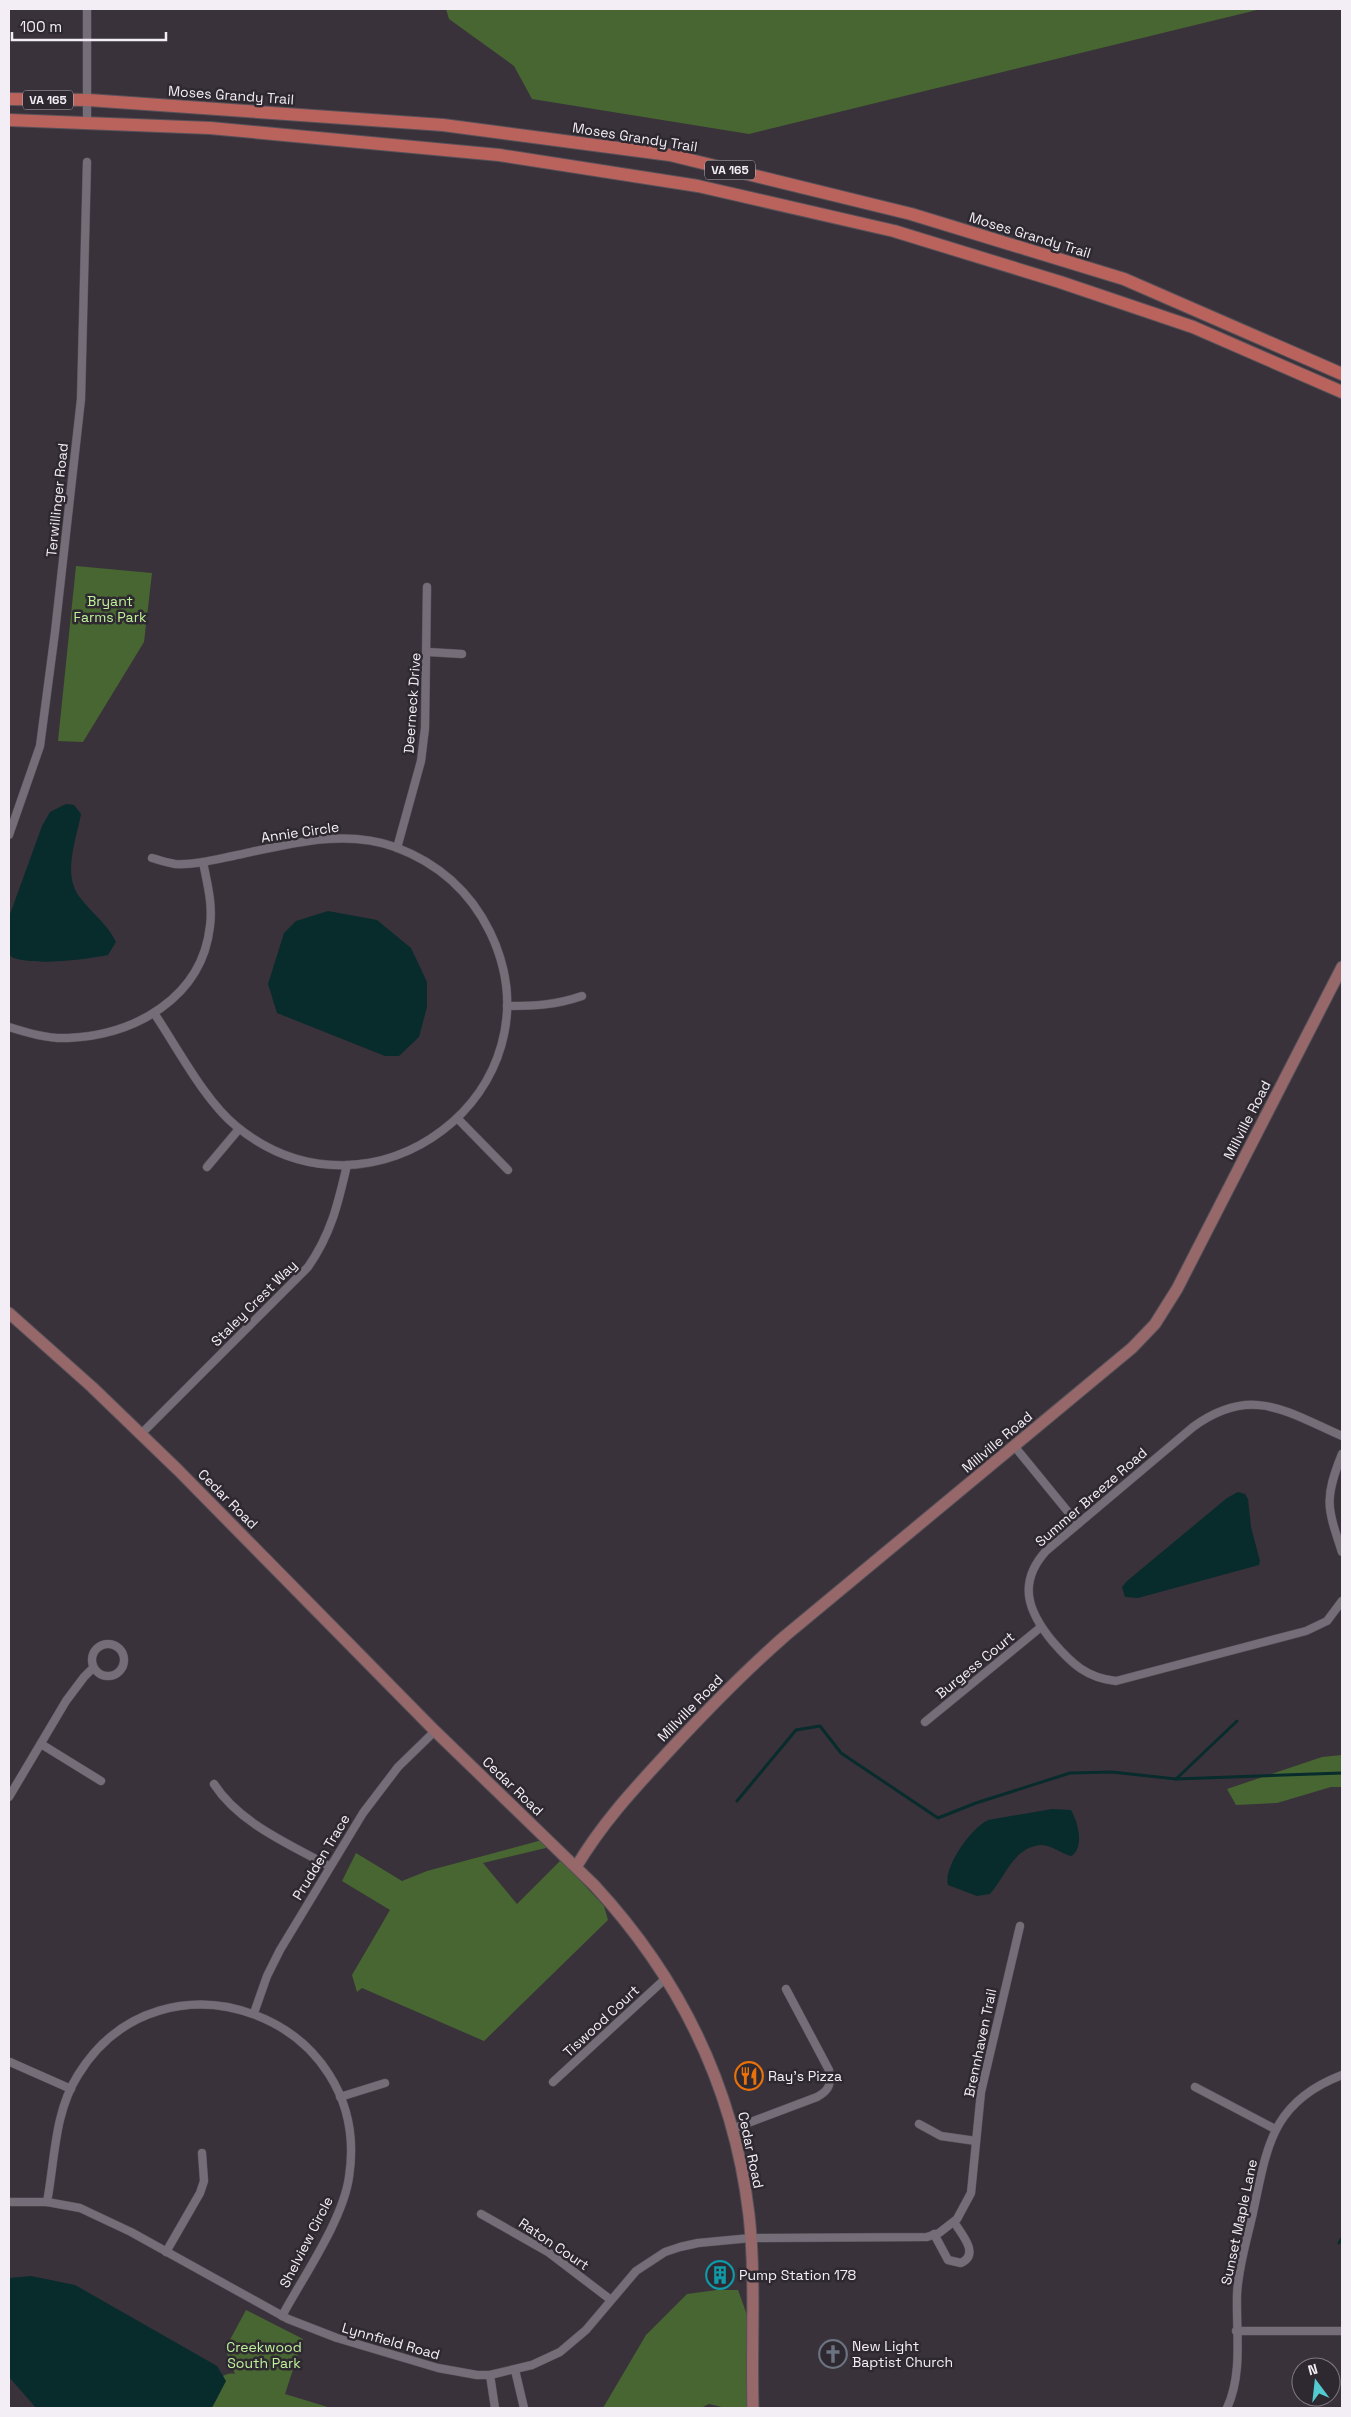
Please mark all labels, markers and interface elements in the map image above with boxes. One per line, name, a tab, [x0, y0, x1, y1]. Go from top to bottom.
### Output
scale bar	[12, 10, 166, 42]
text: 100 m	[20, 17, 62, 36]
street label: Moses Grandy Trail	[167, 82, 295, 108]
road number: VA 165	[23, 90, 73, 110]
street label: Moses Grandy Trail	[571, 118, 699, 156]
road number: VA 165	[705, 160, 755, 180]
street label: Moses Grandy Trail	[967, 208, 1093, 262]
street label: Terwillinger Road	[42, 442, 72, 558]
park label: Bryant Farms Park	[74, 592, 147, 626]
street label: Deerneck Drive	[399, 652, 425, 754]
street label: Annie Circle	[260, 818, 340, 846]
street label: Millville Road	[1219, 1077, 1275, 1163]
street label: Staley Crest Way	[207, 1256, 301, 1350]
street label: Millville Road	[958, 1407, 1036, 1477]
street label: Summer Breeze Road	[1031, 1444, 1151, 1550]
street label: Cedar Road	[194, 1465, 262, 1533]
street label: Burgess Court	[932, 1628, 1018, 1702]
street label: Millville Road	[653, 1671, 727, 1745]
street label: Cedar Road	[479, 1753, 547, 1819]
street label: Prudden Trace	[288, 1811, 354, 1903]
street label: Tiswood Court	[559, 1981, 643, 2061]
street label: Brennhaven Trail	[960, 1987, 1000, 2099]
restaurant icon: Ray's Pizza	[734, 2061, 764, 2091]
place label: Ray's Pizza	[768, 2067, 842, 2085]
street label: Cedar Road	[734, 2110, 768, 2190]
street label: Sunset Maple Lane	[1217, 2157, 1261, 2287]
street label: Shelview Circle	[275, 2193, 337, 2291]
street label: Raton Court	[515, 2214, 593, 2274]
building icon: Pump Station 178	[705, 2260, 735, 2290]
place label: Pump Station 178	[739, 2266, 857, 2284]
street label: Lynnfield Road	[340, 2318, 442, 2364]
place label: New Light Baptist Church	[852, 2337, 953, 2371]
park label: Creekwood South Park	[226, 2338, 302, 2372]
church icon: New Light Baptist Church	[818, 2339, 848, 2369]
north arrow	[1291, 2357, 1341, 2407]
text: N	[1306, 2360, 1320, 2379]

